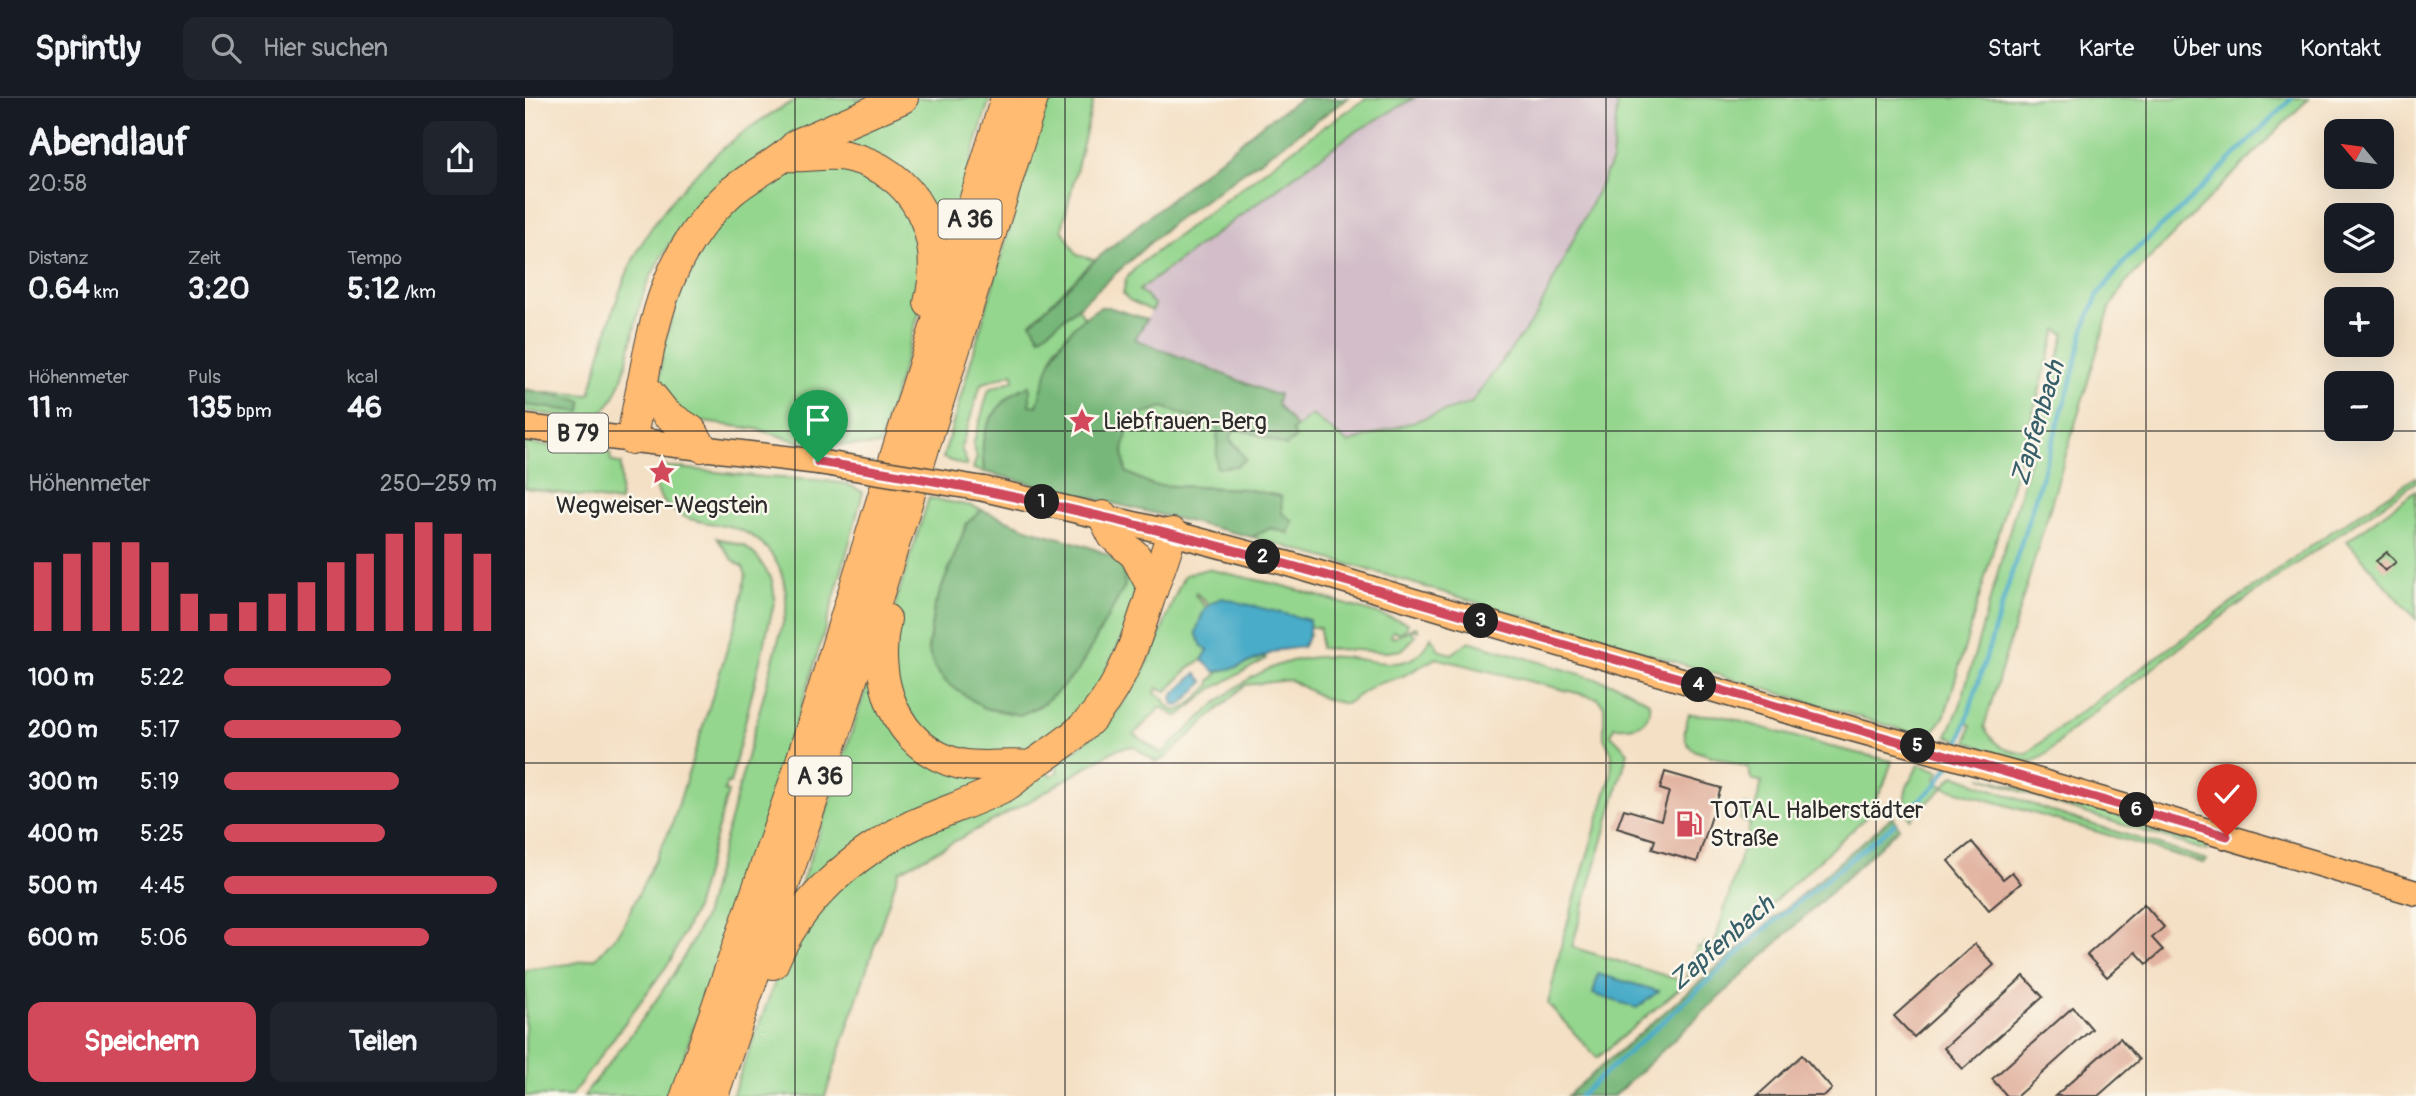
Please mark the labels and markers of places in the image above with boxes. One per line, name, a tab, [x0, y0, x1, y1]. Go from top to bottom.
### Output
pin	[788, 390, 848, 462]
place icon: Liebfrauen-Berg	[1067, 406, 1097, 436]
place label: Liebfrauen-Berg	[1103, 407, 1267, 436]
place icon: Wegweiser-Wegstein	[647, 457, 677, 487]
pin: 1	[1025, 484, 1059, 520]
place label: Wegweiser-Wegstein	[556, 491, 768, 520]
pin: 2	[1245, 540, 1281, 574]
pin: 3	[1464, 603, 1499, 638]
pin: 4	[1681, 668, 1717, 702]
pin: 5	[1901, 728, 1935, 764]
pin	[2197, 764, 2257, 836]
pin: 6	[2119, 792, 2155, 828]
place label: TOTAL Halberstädter Straße	[1710, 796, 1924, 853]
fuel station icon: TOTAL Halberstädter Straße	[1674, 809, 1704, 839]

